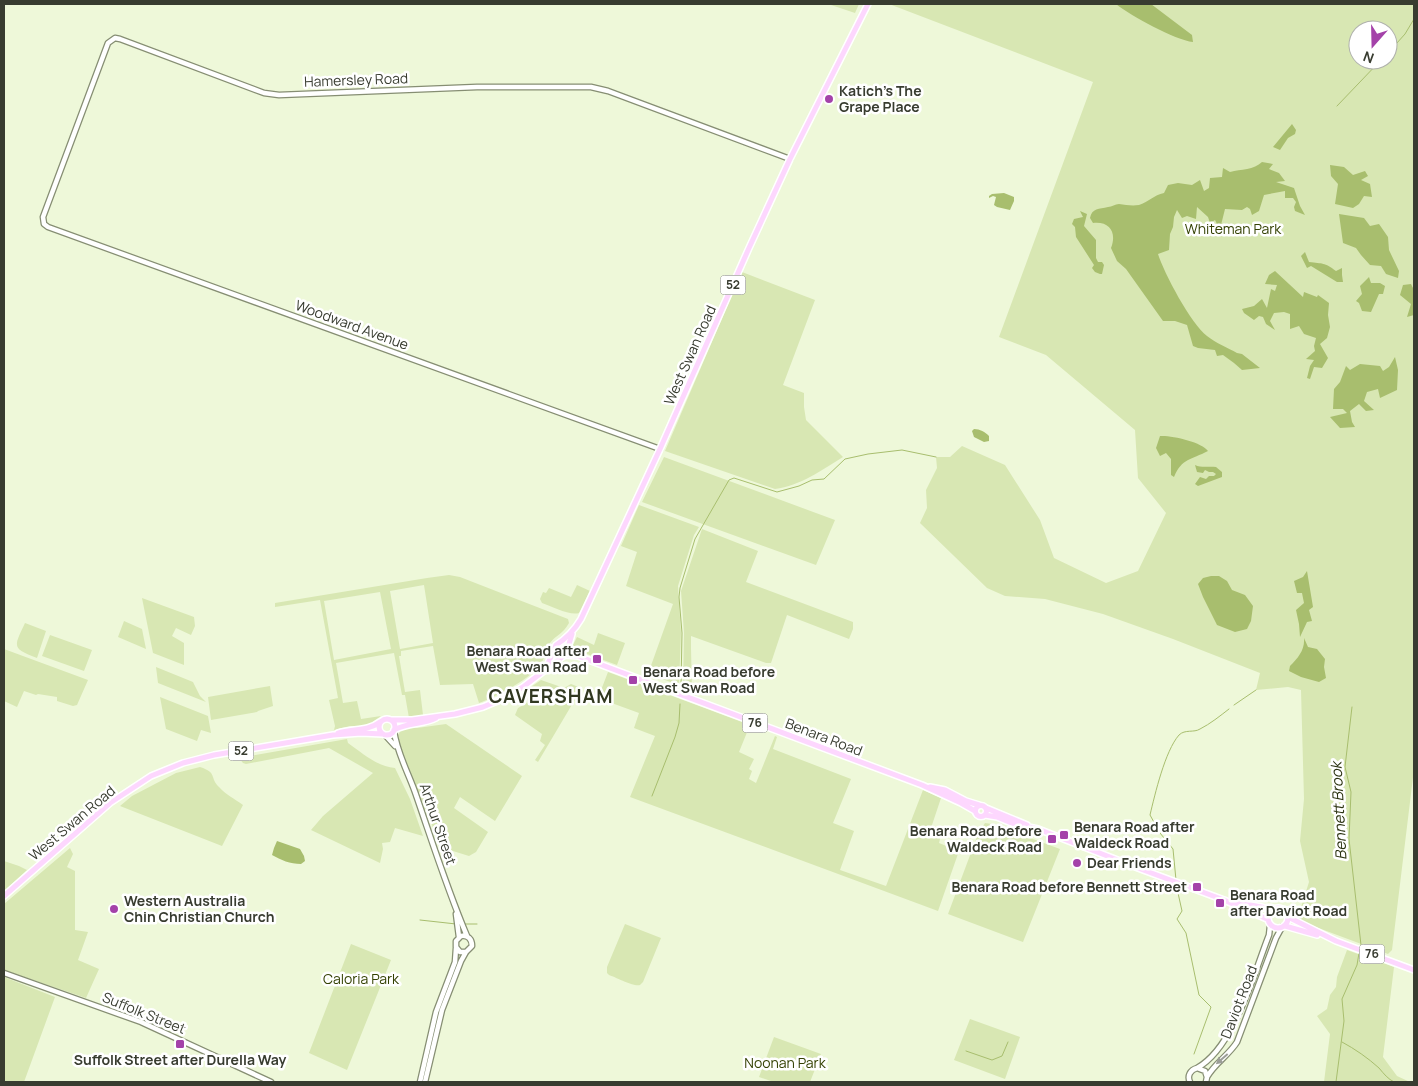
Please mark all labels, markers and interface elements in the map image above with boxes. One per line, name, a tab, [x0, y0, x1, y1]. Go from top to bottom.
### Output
north arrow	[1348, 20, 1398, 70]
text: N	[1360, 47, 1376, 68]
street label: Hamersley Road	[304, 68, 408, 91]
place label: Katich’s The Grape Place	[839, 81, 922, 116]
marker: Katich’s The Grape Place	[823, 93, 835, 105]
park label: Whiteman Park	[1185, 219, 1282, 238]
road number: 52	[720, 276, 746, 294]
street label: Woodward Avenue	[293, 295, 411, 354]
street label: West Swan Road	[659, 302, 720, 408]
place label: Benara Road after West Swan Road	[466, 641, 587, 676]
marker: Benara Road after West Swan Road	[591, 653, 603, 665]
place label: Benara Road before West Swan Road	[643, 662, 775, 697]
marker: Benara Road before West Swan Road	[627, 674, 639, 686]
district label: CAVERSHAM	[488, 683, 614, 709]
street label: Benara Road	[783, 713, 865, 760]
road number: 76	[742, 714, 768, 732]
road number: 52	[228, 741, 254, 760]
water label: Bennett Brook	[1325, 759, 1352, 861]
street label: West Swan Road	[24, 781, 119, 864]
street label: Arthur Street	[416, 781, 461, 868]
place label: Benara Road after Waldeck Road	[1074, 817, 1195, 852]
place label: Benara Road before Waldeck Road	[910, 821, 1042, 856]
marker: Benara Road after Waldeck Road	[1058, 829, 1070, 841]
marker: Benara Road before Waldeck Road	[1046, 833, 1058, 845]
place label: Dear Friends	[1087, 853, 1172, 872]
marker: Dear Friends	[1071, 857, 1083, 869]
place label: Benara Road before Bennett Street	[951, 877, 1187, 896]
marker: Benara Road before Bennett Street	[1191, 881, 1203, 893]
place label: Benara Road after Daviot Road	[1230, 885, 1347, 920]
place label: Western Australia Chin Christian Church	[124, 891, 275, 926]
marker: Benara Road after Daviot Road	[1214, 897, 1226, 909]
marker: Western Australia Chin Christian Church	[108, 903, 120, 915]
road number: 76	[1360, 944, 1384, 964]
street label: Daviot Road	[1216, 962, 1261, 1041]
park label: Caloria Park	[323, 969, 400, 988]
street label: Suffolk Street	[100, 987, 189, 1038]
marker: Suffolk Street after Durella Way	[174, 1038, 186, 1050]
place label: Suffolk Street after Durella Way	[74, 1050, 286, 1069]
park label: Noonan Park	[744, 1053, 827, 1072]
one-way arrow	[1216, 1053, 1228, 1065]

